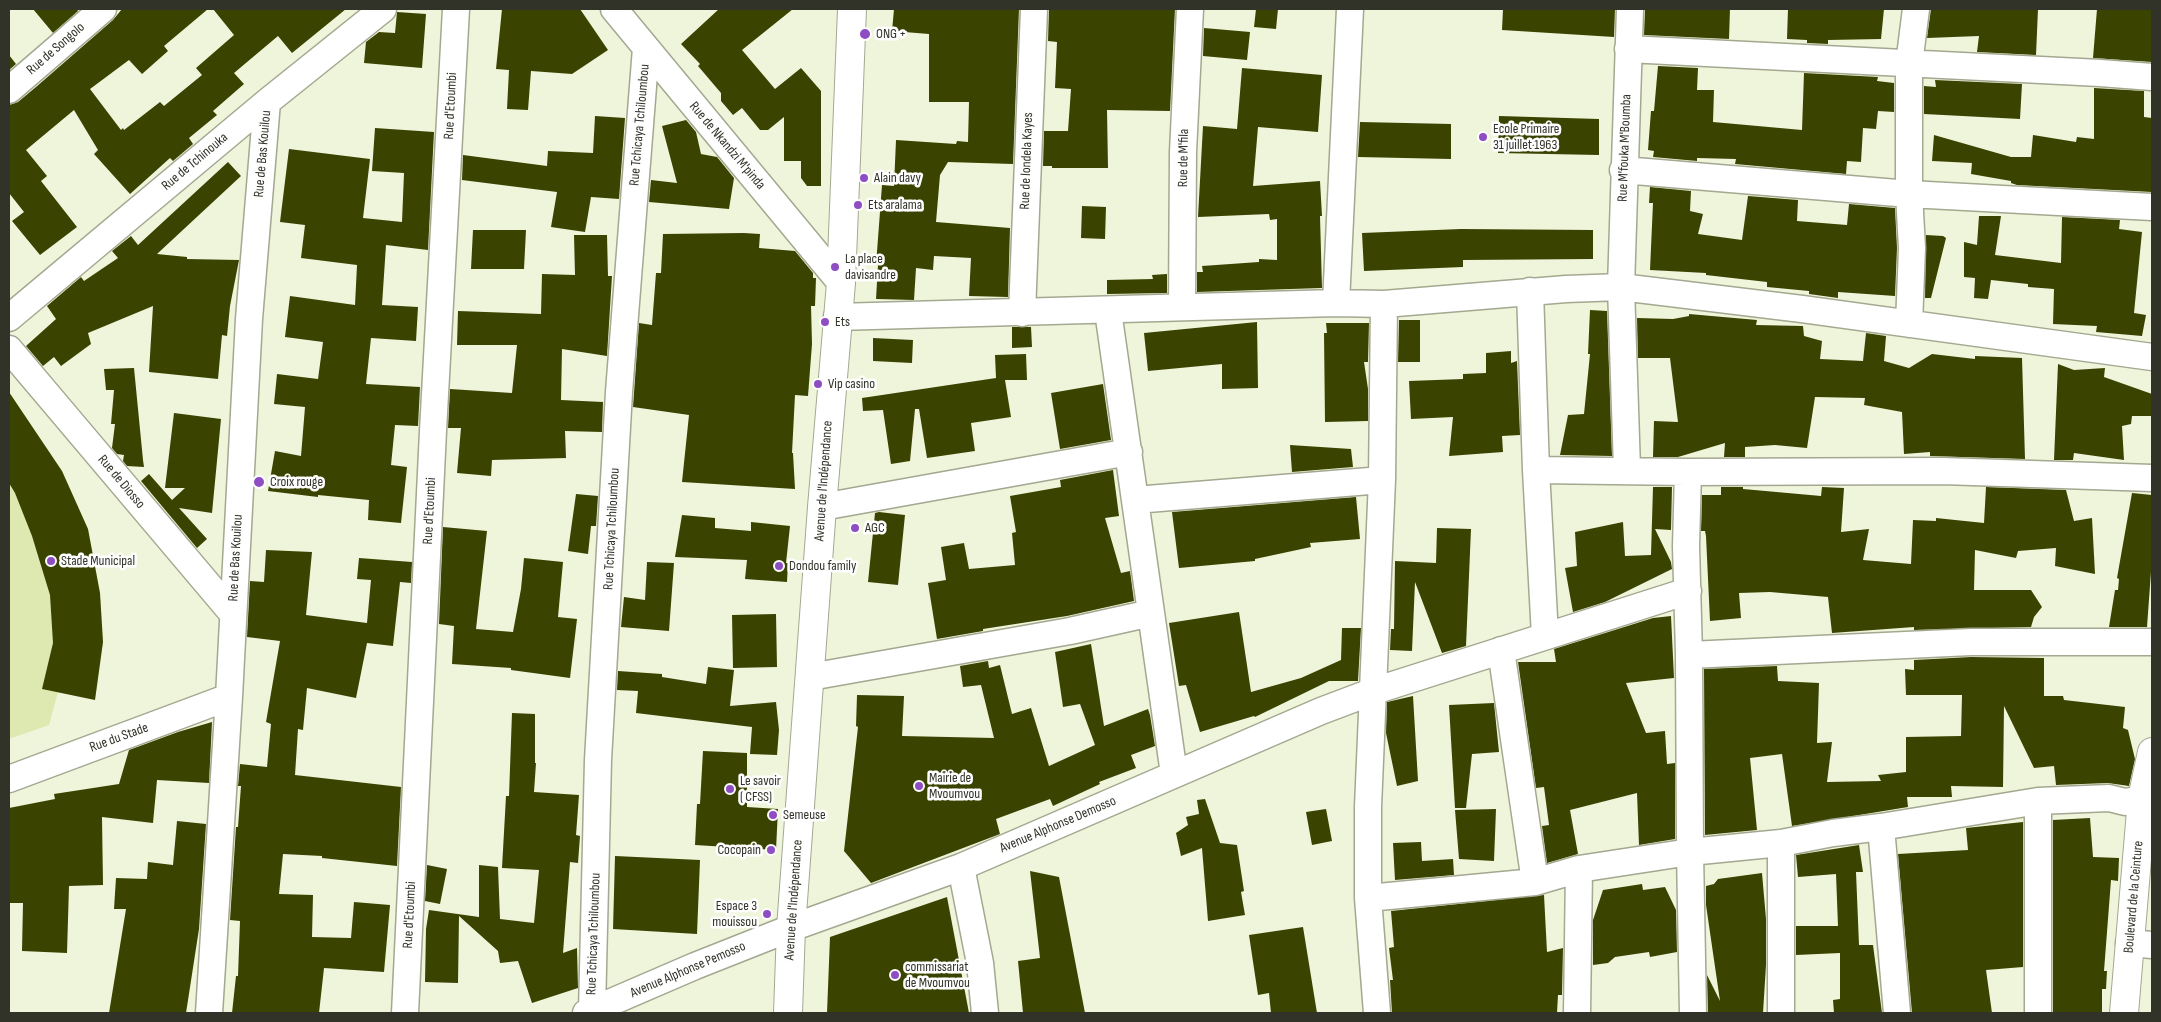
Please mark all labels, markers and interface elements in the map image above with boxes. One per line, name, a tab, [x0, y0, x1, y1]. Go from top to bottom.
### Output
street label: Rue de Songolo	[24, 19, 88, 79]
place label: ONG +	[876, 26, 906, 42]
marker: ONG +	[858, 27, 872, 41]
street label: Rue Tchicaya Tchiloumbou	[626, 63, 654, 187]
street label: Rue d'Etoumbi	[441, 72, 461, 140]
street label: Rue M'fouka M'Boumba	[1615, 94, 1635, 202]
street label: Rue de Nkandzi M'pinda	[685, 99, 769, 193]
street label: Rue de Bas Kouilou	[251, 110, 275, 198]
street label: Rue de londela Kayes	[1017, 112, 1037, 210]
place label: Ecole Primaire 31 juillet 1963	[1493, 121, 1559, 154]
street label: Rue de Tchinouka	[158, 129, 232, 195]
street label: Rue de M'fila	[1175, 129, 1193, 187]
marker: Ecole Primaire 31 juillet 1963	[1477, 131, 1489, 143]
place label: Alain davy	[874, 170, 921, 186]
marker: Alain davy	[858, 172, 870, 184]
place label: Ets aralama	[868, 197, 922, 213]
marker: Ets aralama	[852, 199, 864, 211]
place label: La place davisandre	[845, 251, 896, 284]
marker: La place davisandre	[829, 261, 841, 273]
place label: Ets	[835, 314, 850, 330]
marker: Ets	[819, 316, 831, 328]
place label: Vip casino	[828, 376, 875, 392]
marker: Vip casino	[812, 378, 824, 390]
street label: Avenue de l'Indépendance	[811, 420, 837, 542]
street label: Rue de Diosso	[94, 452, 148, 512]
street label: Rue Tchicaya Tchiloumbou	[600, 467, 624, 591]
place label: Croix rouge	[270, 474, 323, 490]
marker: Croix rouge	[252, 475, 266, 489]
street label: Rue d'Etoumbi	[420, 477, 440, 545]
street label: Rue de Bas Kouilou	[225, 514, 247, 602]
place label: AGC	[865, 520, 885, 536]
marker: AGC	[849, 522, 861, 534]
place label: Stade Municipal	[61, 553, 135, 569]
marker: Stade Municipal	[45, 555, 57, 567]
place label: Dondou family	[789, 558, 856, 574]
marker: Dondou family	[773, 560, 785, 572]
street label: Rue du Stade	[87, 720, 151, 756]
place label: Mairie de Mvoumvou	[929, 770, 980, 802]
place label: Le savoir ( CFSS)	[740, 773, 781, 806]
marker: Mairie de Mvoumvou	[913, 780, 925, 792]
marker: Le savoir ( CFSS)	[724, 783, 736, 795]
street label: Avenue Alphonse Demosso	[997, 793, 1119, 857]
place label: Semeuse	[783, 807, 826, 823]
marker: Semeuse	[767, 809, 779, 821]
street label: Avenue de l'Indépendance	[781, 839, 807, 961]
street label: Boulevard de la Ceinture	[2121, 840, 2147, 954]
place label: Cocopain	[717, 842, 761, 858]
marker: Cocopain	[765, 844, 777, 856]
street label: Rue Tchicaya Tchiloumbou	[583, 873, 605, 995]
street label: Rue d'Etoumbi	[400, 881, 420, 949]
place label: Espace 3 mouissou	[712, 898, 757, 930]
marker: Espace 3 mouissou	[761, 908, 773, 920]
street label: Avenue Alphonse Pemosso	[628, 938, 748, 1002]
place label: commissariat de Mvoumvou	[905, 959, 970, 992]
marker: commissariat de Mvoumvou	[889, 969, 901, 981]

